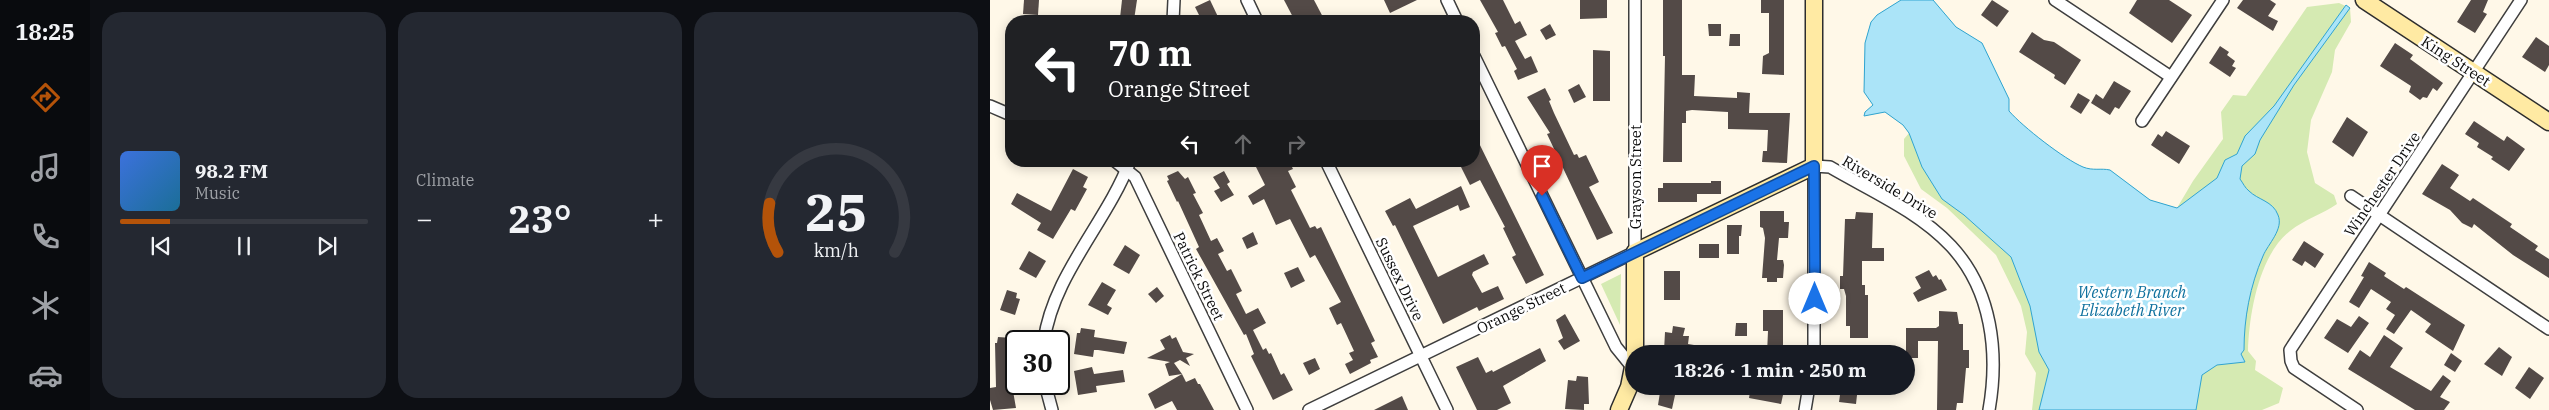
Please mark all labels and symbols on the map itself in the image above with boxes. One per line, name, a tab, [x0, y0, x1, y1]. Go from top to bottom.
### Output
street label: King Street	[2418, 32, 2494, 90]
street label: Grayson Street	[1626, 125, 1645, 229]
street label: Winchester Drive	[2340, 128, 2424, 240]
pin	[1521, 145, 1563, 196]
street label: Riverside Drive	[1839, 151, 1941, 223]
street label: Patrick Street	[1169, 229, 1229, 323]
street label: Sussex Drive	[1372, 234, 1428, 324]
position arrow	[1788, 272, 1840, 324]
street label: Orange Street	[1473, 278, 1569, 338]
water label: Western Branch Elizabeth River	[2078, 282, 2187, 320]
speed limit sign: 30	[1005, 330, 1070, 395]

